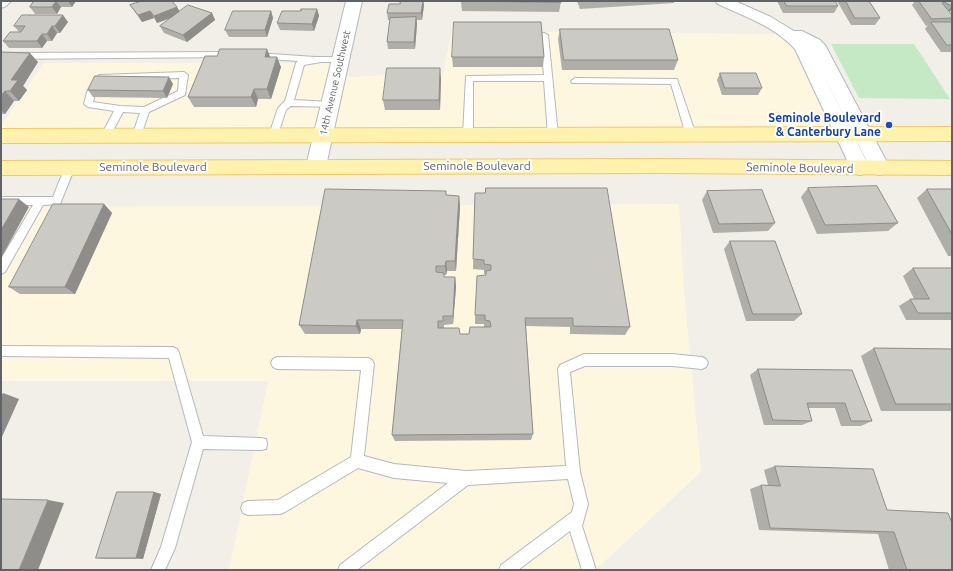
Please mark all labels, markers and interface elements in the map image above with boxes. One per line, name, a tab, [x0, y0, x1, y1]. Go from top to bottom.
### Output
street label: 14th Avenue Southwest	[317, 29, 353, 137]
place label: Seminole Boulevard & Canterbury Lane	[768, 111, 881, 139]
marker: Seminole Boulevard & Canterbury Lane	[884, 120, 894, 130]
street label: Seminole Boulevard	[423, 159, 531, 173]
street label: Seminole Boulevard	[99, 160, 207, 174]
street label: Seminole Boulevard	[746, 160, 854, 176]

